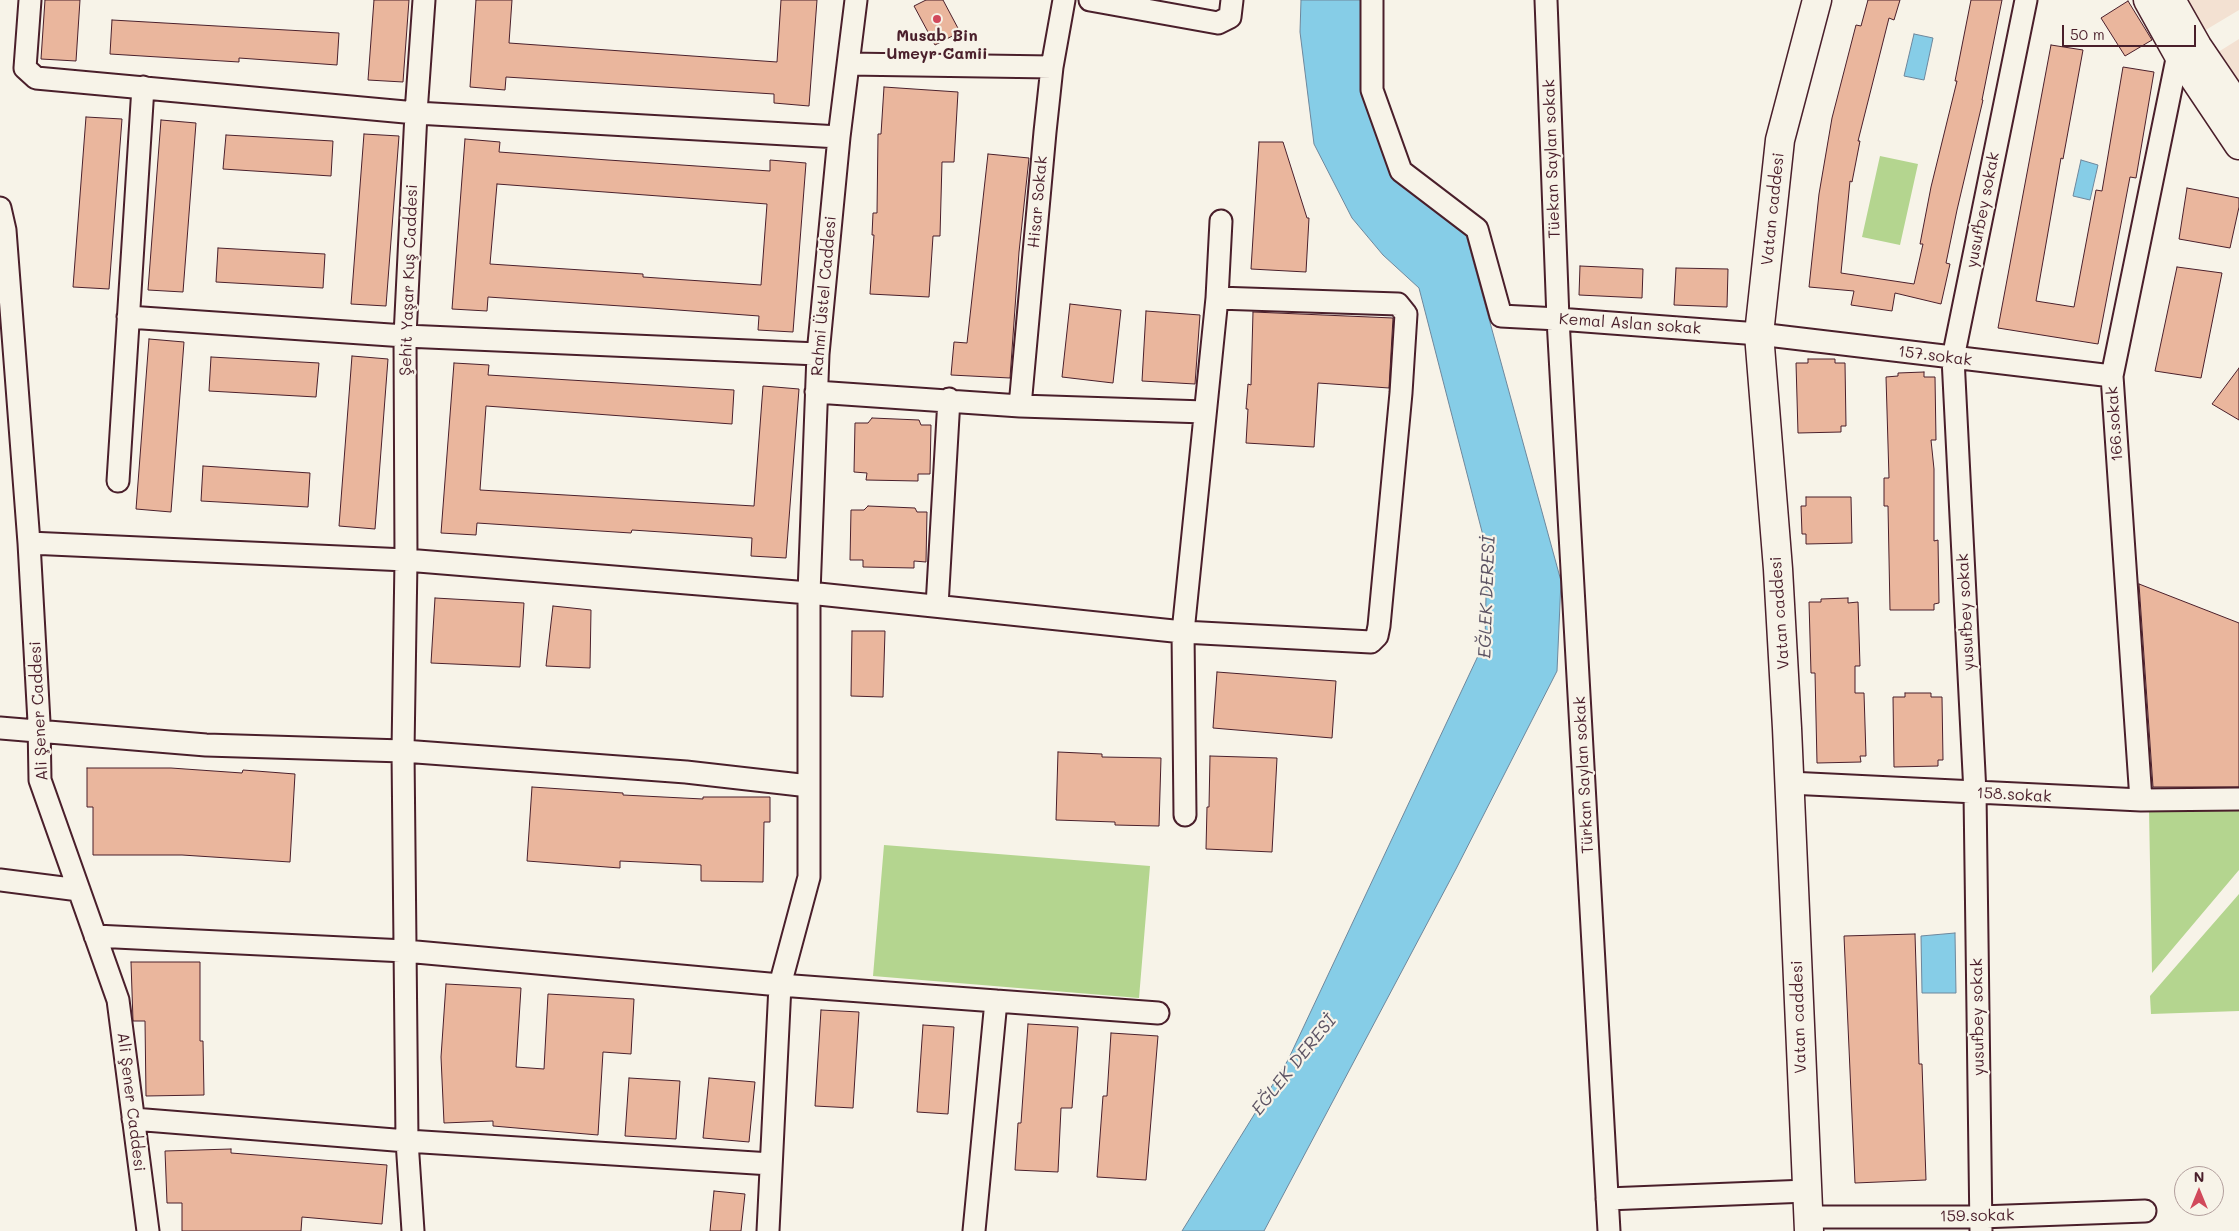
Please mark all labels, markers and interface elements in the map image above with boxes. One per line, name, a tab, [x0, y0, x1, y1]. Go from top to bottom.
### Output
marker: Musab Bin Umeyr Camii	[931, 13, 943, 25]
scale bar	[2064, 15, 2198, 47]
text: 50 m	[2070, 24, 2105, 44]
place label: Musab Bin Umeyr Camii	[886, 26, 988, 64]
street label: Tüekan Saylan sokak	[1540, 79, 1564, 239]
street label: yusufbey sokak	[1962, 150, 2004, 270]
street label: Vatan caddesi	[1758, 152, 1788, 266]
street label: Hisar Sokak	[1024, 155, 1052, 249]
street label: Şehit Yaşar Kuş Caddesi	[396, 184, 422, 376]
street label: Rahmi Üstel Caddesi	[807, 215, 841, 377]
street label: Kemal Aslan sokak	[1558, 309, 1702, 339]
street label: 157.sokak	[1897, 342, 1973, 370]
street label: 166.sokak	[2103, 386, 2127, 462]
water label: EĞLEK DERESİ	[1474, 535, 1500, 659]
street label: yusufbey sokak	[1953, 553, 1979, 671]
street label: Vatan caddesi	[1766, 556, 1794, 670]
street label: Ali Şener Caddesi	[26, 640, 52, 782]
street label: Türkan Saylan sokak	[1570, 696, 1598, 854]
street label: 158.sokak	[1976, 783, 2052, 807]
street label: yusufbey sokak	[1967, 958, 1989, 1076]
street label: Vatan caddesi	[1787, 960, 1811, 1074]
water label: EĞLEK DERESİ	[1247, 1011, 1341, 1119]
street label: Ali Şener Caddesi	[113, 1031, 149, 1173]
north arrow	[2174, 1166, 2224, 1216]
text: N	[2194, 1167, 2204, 1186]
street label: 159.sokak	[1939, 1206, 2015, 1226]

